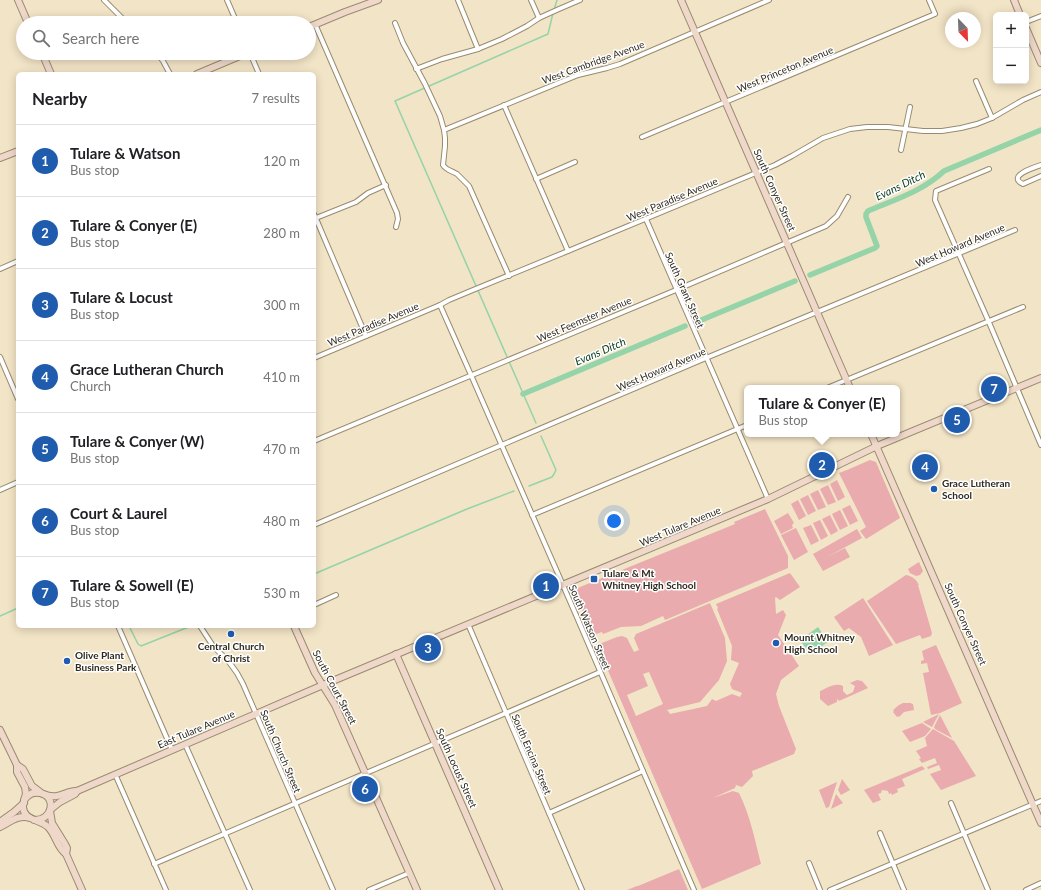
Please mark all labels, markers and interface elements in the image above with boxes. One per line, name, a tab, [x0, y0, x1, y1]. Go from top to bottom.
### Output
north arrow	[945, 12, 981, 48]
map controls	[993, 12, 1029, 84]
button: +	[993, 12, 1029, 48]
search box	[16, 16, 316, 60]
icon: search	[30, 27, 52, 49]
text: Search here	[62, 29, 139, 47]
street label: West Cambridge Avenue	[540, 38, 646, 86]
street label: West Princeton Avenue	[735, 43, 835, 95]
button: −	[993, 48, 1029, 84]
text: Nearby	[32, 88, 87, 109]
text: 7 results	[252, 90, 300, 106]
text: Tulare & Watson	[70, 144, 180, 162]
street label: South Conyer Street	[751, 147, 799, 233]
text: 1	[41, 153, 49, 169]
text: 120 m	[263, 153, 300, 169]
text: Bus stop	[70, 162, 119, 178]
water label: Evans Ditch	[873, 167, 927, 203]
street label: West Paradise Avenue	[625, 174, 719, 224]
text: Tulare & Conyer (E)	[70, 216, 197, 234]
street label: West Howard Avenue	[914, 221, 1006, 269]
text: 2	[41, 225, 49, 241]
text: 280 m	[263, 225, 300, 241]
text: Bus stop	[70, 234, 119, 250]
street label: South Grant Street	[663, 250, 707, 330]
text: Tulare & Locust	[70, 288, 173, 306]
street label: West Feemster Avenue	[535, 294, 633, 344]
text: 3	[41, 297, 49, 313]
text: 300 m	[263, 297, 300, 313]
street label: West Paradise Avenue	[326, 299, 420, 349]
text: Bus stop	[70, 306, 119, 322]
water label: Evans Ditch	[573, 334, 628, 368]
street label: West Howard Avenue	[615, 345, 707, 393]
text: Grace Lutheran Church	[70, 360, 224, 378]
text: 4	[41, 369, 49, 385]
text: 410 m	[263, 369, 300, 385]
pin: 7	[981, 374, 1007, 404]
text: Church	[70, 378, 111, 394]
popup	[744, 385, 900, 437]
text: Tulare & Conyer (E)	[758, 394, 886, 412]
pin: 5	[944, 405, 970, 435]
text: Bus stop	[758, 412, 808, 428]
text: Tulare & Conyer (W)	[70, 432, 204, 450]
text: 5	[41, 441, 49, 457]
text: 470 m	[263, 441, 300, 457]
text: Bus stop	[70, 450, 119, 466]
pin: 2	[809, 450, 835, 480]
pin: 4	[912, 452, 938, 482]
place label: Grace Lutheran School	[942, 477, 1010, 501]
marker: Grace Lutheran School	[929, 484, 939, 494]
street label: West Tulare Avenue	[638, 503, 722, 549]
text: Court & Laurel	[70, 504, 167, 522]
your location	[604, 511, 624, 531]
text: 6	[41, 513, 49, 529]
text: 480 m	[263, 513, 300, 529]
text: Bus stop	[70, 522, 119, 538]
place label: Tulare & Mt Whitney High School	[602, 567, 696, 591]
pin: 1	[533, 571, 559, 601]
marker: Tulare & Mt Whitney High School	[589, 574, 599, 584]
text: Tulare & Sowell (E)	[70, 576, 194, 594]
street label: South Conyer Street	[942, 581, 990, 667]
street label: South Watson Street	[567, 583, 613, 672]
text: 7	[41, 585, 49, 601]
text: 530 m	[263, 585, 300, 601]
text: Bus stop	[70, 594, 119, 610]
marker: Central Church of Christ	[226, 629, 236, 639]
place label: Mount Whitney High School	[784, 631, 856, 655]
pin: 3	[415, 633, 441, 663]
marker: Mount Whitney High School	[771, 638, 781, 648]
place label: Central Church of Christ	[198, 640, 265, 664]
street label: South Court Street	[310, 648, 360, 727]
place label: Olive Plant Business Park	[75, 649, 137, 673]
marker: Olive Plant Business Park	[62, 656, 72, 666]
street label: East Tulare Avenue	[156, 707, 236, 751]
street label: South Church Street	[258, 708, 304, 795]
street label: South Encina Street	[510, 712, 555, 796]
street label: South Locust Street	[434, 726, 480, 810]
pin: 6	[352, 774, 378, 804]

